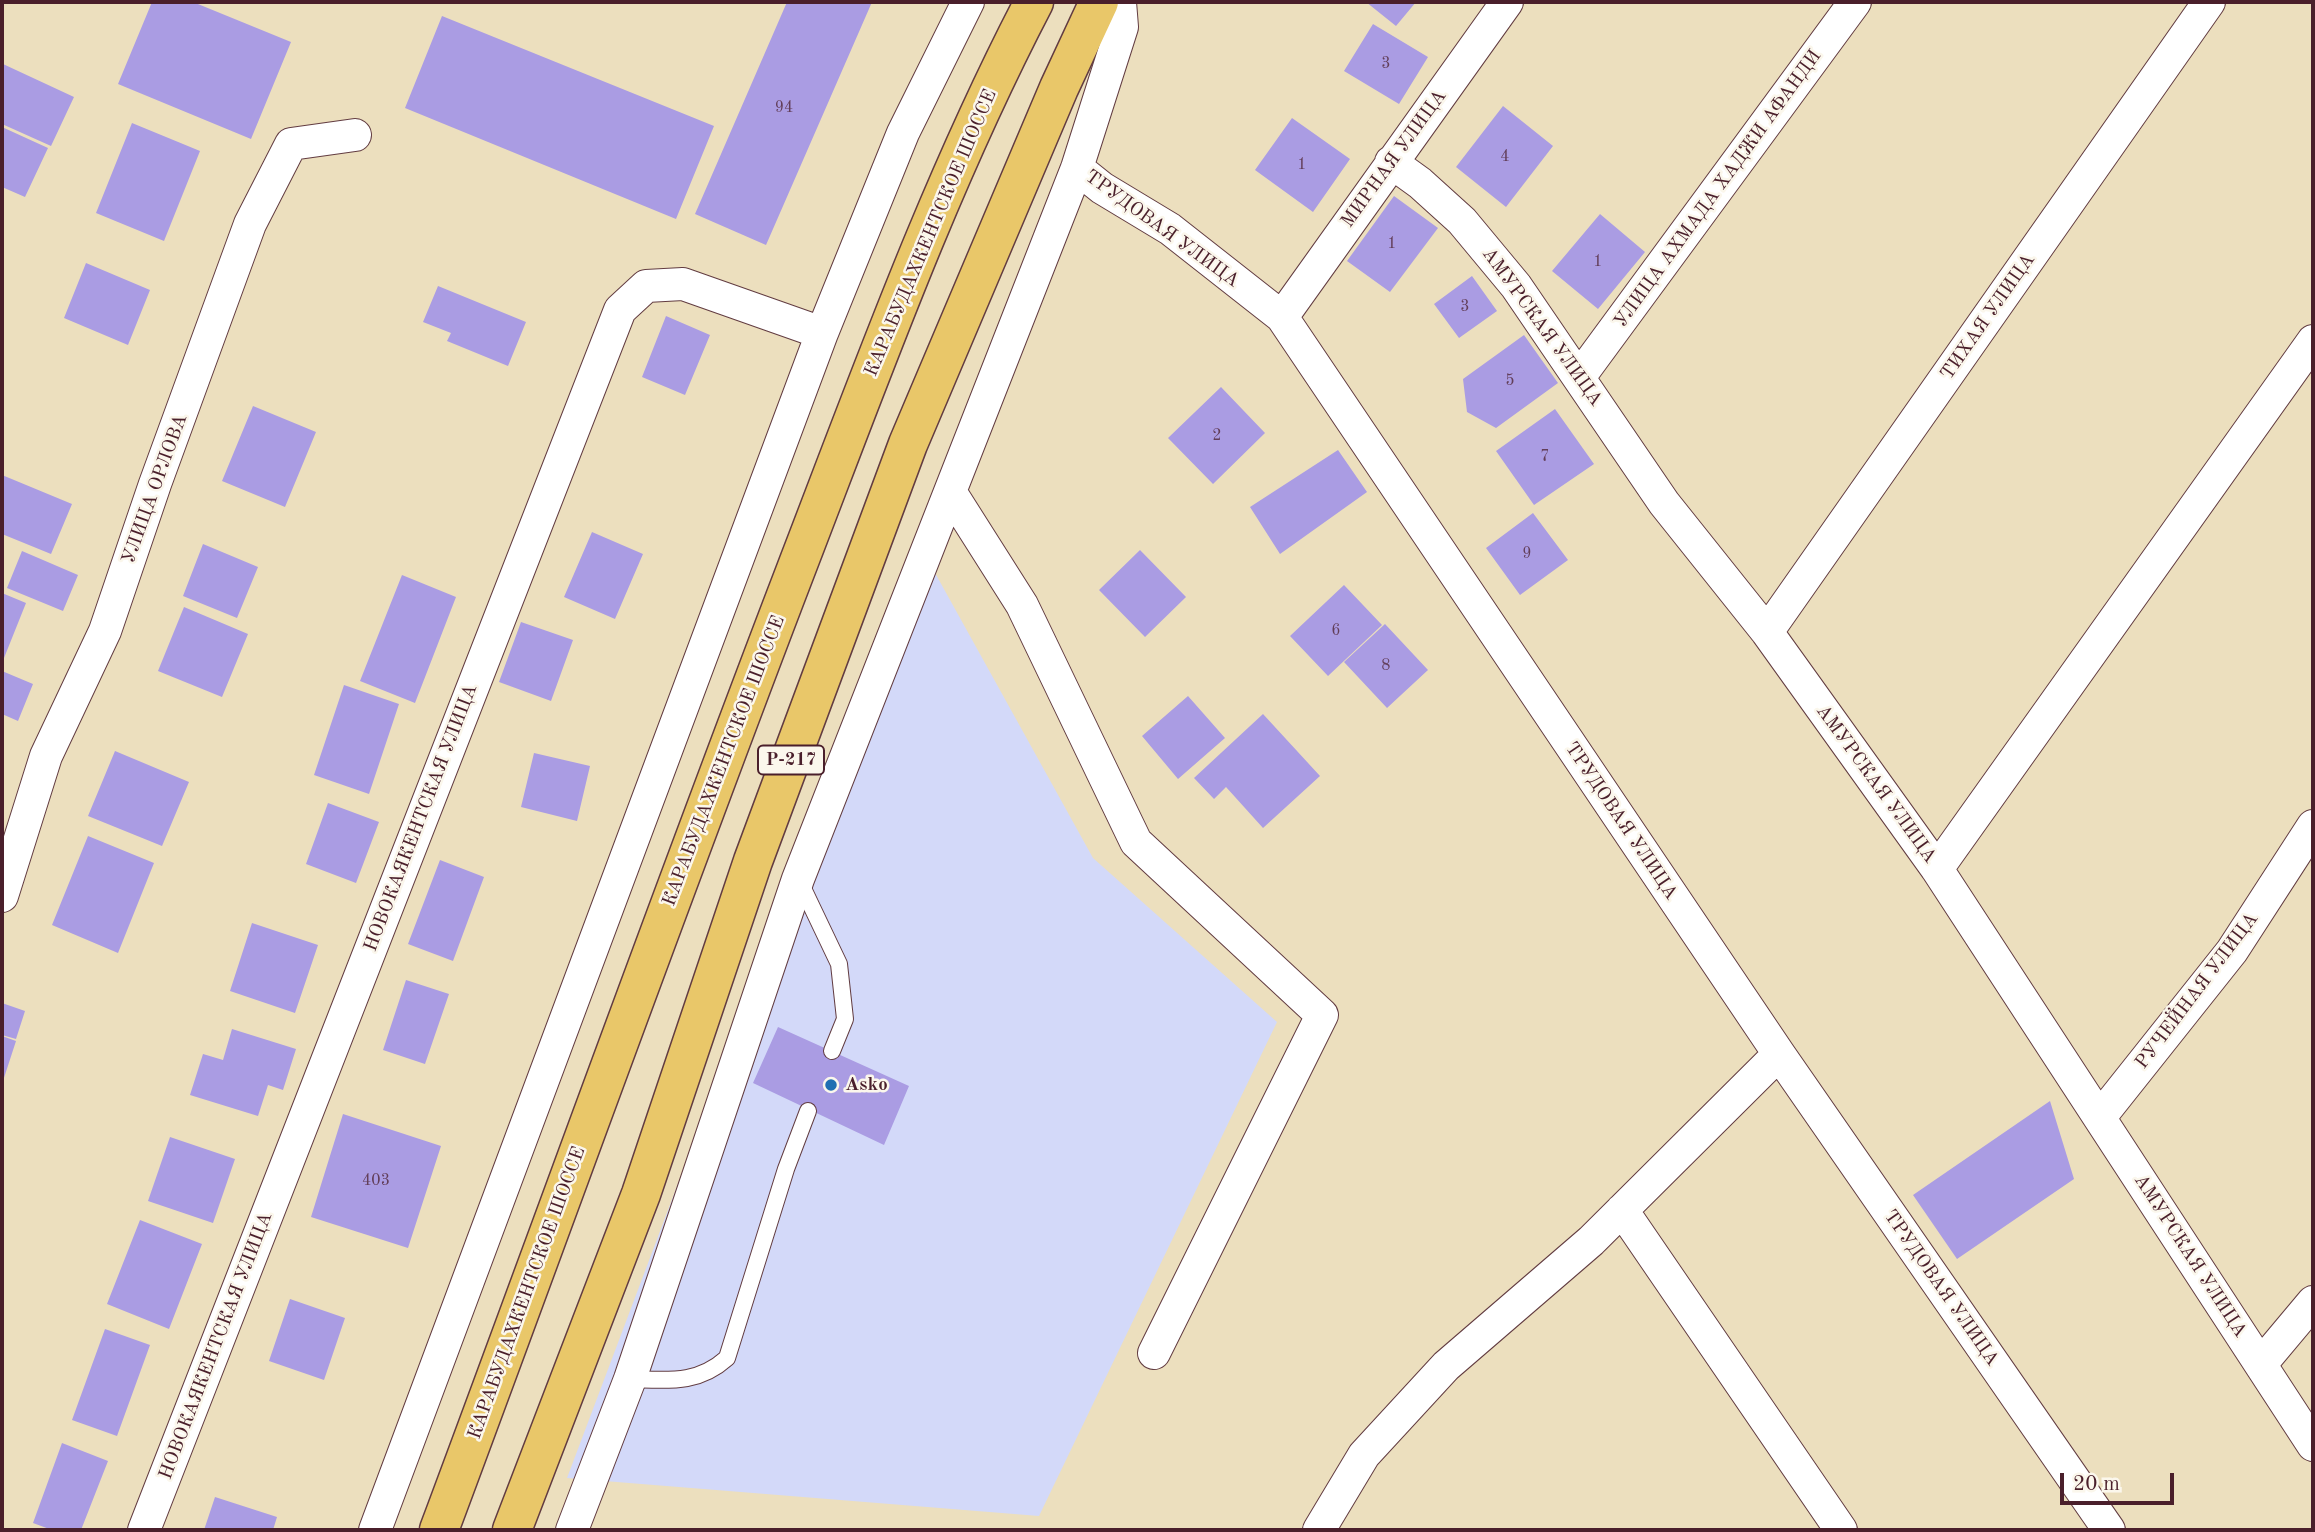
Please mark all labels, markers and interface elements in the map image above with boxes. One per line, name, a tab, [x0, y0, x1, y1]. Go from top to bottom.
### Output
street label: УЛИЦА АХМАДА ХАДЖИ АФАНДИ	[1609, 45, 1827, 333]
house number: 3	[1381, 54, 1391, 74]
street label: КАРАБУДАХКЕНТСКОЕ ШОССЕ	[860, 86, 1002, 380]
street label: МИРНАЯ УЛИЦА	[1336, 86, 1452, 232]
house number: 94	[775, 98, 793, 118]
house number: 4	[1500, 147, 1510, 167]
house number: 1	[1297, 155, 1307, 175]
street label: ТРУДОВАЯ УЛИЦА	[1080, 165, 1244, 293]
house number: 1	[1387, 234, 1397, 254]
street label: АМУРСКАЯ УЛИЦА	[1477, 243, 1607, 411]
street label: ТИХАЯ УЛИЦА	[1936, 250, 2040, 384]
house number: 1	[1593, 252, 1603, 272]
house number: 3	[1460, 297, 1470, 317]
house number: 5	[1505, 371, 1515, 391]
street label: УЛИЦА ОРЛОВА	[117, 411, 193, 567]
house number: 2	[1212, 426, 1222, 446]
house number: 7	[1540, 447, 1550, 467]
house number: 9	[1522, 544, 1532, 564]
street label: КАРАБУДАХКЕНТСКОЕ ШОССЕ	[658, 612, 790, 910]
house number: 6	[1331, 621, 1341, 641]
house number: 8	[1381, 656, 1391, 676]
street label: НОВОКАЯКЕНТСКАЯ УЛИЦА	[359, 681, 483, 955]
street label: АМУРСКАЯ УЛИЦА	[1811, 700, 1941, 868]
street label: ТРУДОВАЯ УЛИЦА	[1560, 738, 1682, 904]
road number: Р-217	[758, 746, 824, 774]
street label: РУЧЕЙНАЯ УЛИЦА	[2131, 908, 2263, 1074]
place label: Asko	[845, 1074, 888, 1096]
marker: Asko	[823, 1077, 839, 1093]
street label: КАРАБУДАХКЕНТСКОЕ ШОССЕ	[463, 1144, 591, 1442]
street label: АМУРСКАЯ УЛИЦА	[2129, 1170, 2251, 1342]
house number: 403	[362, 1171, 390, 1191]
street label: ТРУДОВАЯ УЛИЦА	[1878, 1205, 2004, 1371]
street label: НОВОКАЯКЕНТСКАЯ УЛИЦА	[154, 1209, 278, 1483]
scale bar	[2063, 1458, 2177, 1502]
text: 20 m	[2073, 1474, 2120, 1495]

